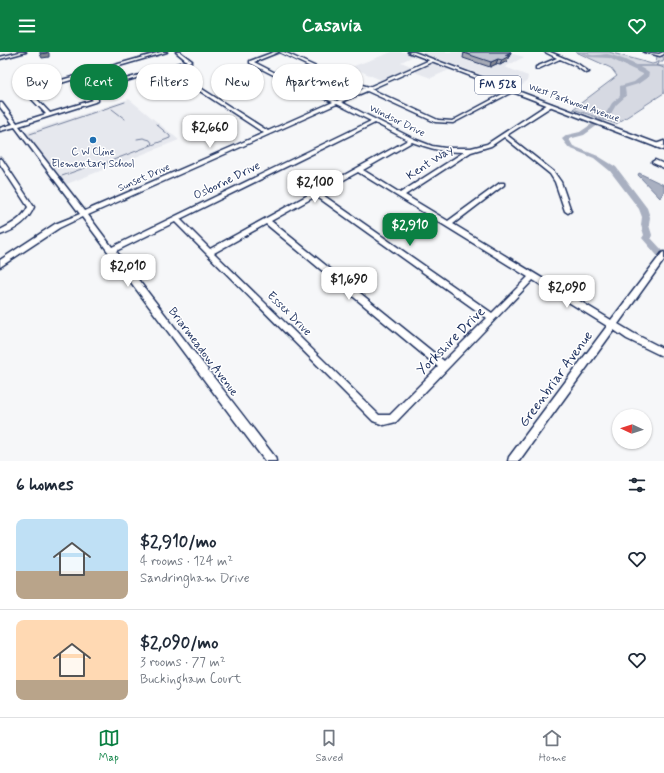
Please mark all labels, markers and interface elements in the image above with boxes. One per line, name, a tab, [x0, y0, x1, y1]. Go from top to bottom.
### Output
text: Casavia	[302, 14, 362, 38]
icon: menu	[16, 15, 38, 37]
icon: heart	[626, 15, 648, 37]
chip: Buy	[12, 64, 62, 100]
chip: Rent	[70, 64, 128, 100]
chip: Filters	[136, 64, 203, 100]
chip: New	[211, 64, 264, 100]
chip: Apartment	[272, 64, 363, 100]
road number: FM 528	[475, 76, 521, 94]
street label: West Parkwood Avenue	[527, 80, 621, 126]
street label: Windsor Drive	[367, 102, 427, 140]
pin: $2,660	[177, 115, 243, 149]
text: $2,660	[191, 119, 229, 136]
marker: C W Cline Elementary School	[88, 135, 98, 145]
street label: Kent Way	[403, 142, 457, 184]
place label: C W Cline Elementary School	[51, 146, 135, 171]
street label: Osborne Drive	[191, 158, 263, 204]
street label: Sunset Drive	[116, 161, 172, 195]
pin: $2,100	[282, 170, 348, 204]
text: $2,100	[296, 174, 334, 191]
pin: $2,910	[377, 213, 443, 247]
text: $2,910	[392, 217, 428, 234]
pin: $2,010	[95, 254, 161, 288]
text: $2,010	[110, 258, 146, 275]
pin: $1,690	[316, 267, 382, 301]
text: $1,690	[330, 271, 368, 288]
pin: $2,090	[534, 275, 600, 309]
text: $2,090	[548, 279, 586, 296]
street label: Essex Drive	[263, 288, 315, 340]
street label: Yorkshire Drive	[413, 303, 489, 379]
street label: Briarmeadow Avenue	[164, 304, 242, 400]
street label: Greenbriar Avenue	[515, 327, 597, 431]
north arrow	[612, 409, 652, 449]
map controls	[612, 409, 652, 449]
text: 6 homes	[16, 474, 74, 496]
icon: filters	[626, 474, 648, 496]
text: $2,910/mo	[140, 531, 216, 553]
icon: home	[48, 535, 96, 583]
icon: heart	[626, 548, 648, 570]
text: 4 rooms · 124 m²	[140, 553, 233, 570]
text: Sandringham Drive	[140, 570, 250, 587]
text: $2,090/mo	[140, 632, 218, 654]
icon: home	[48, 636, 96, 684]
icon: heart	[626, 649, 648, 671]
text: 3 rooms · 77 m²	[140, 654, 226, 671]
text: Buckingham Court	[140, 671, 242, 688]
tab: Map	[98, 727, 120, 765]
tab: Saved	[315, 727, 343, 765]
tab: Home	[539, 727, 566, 765]

